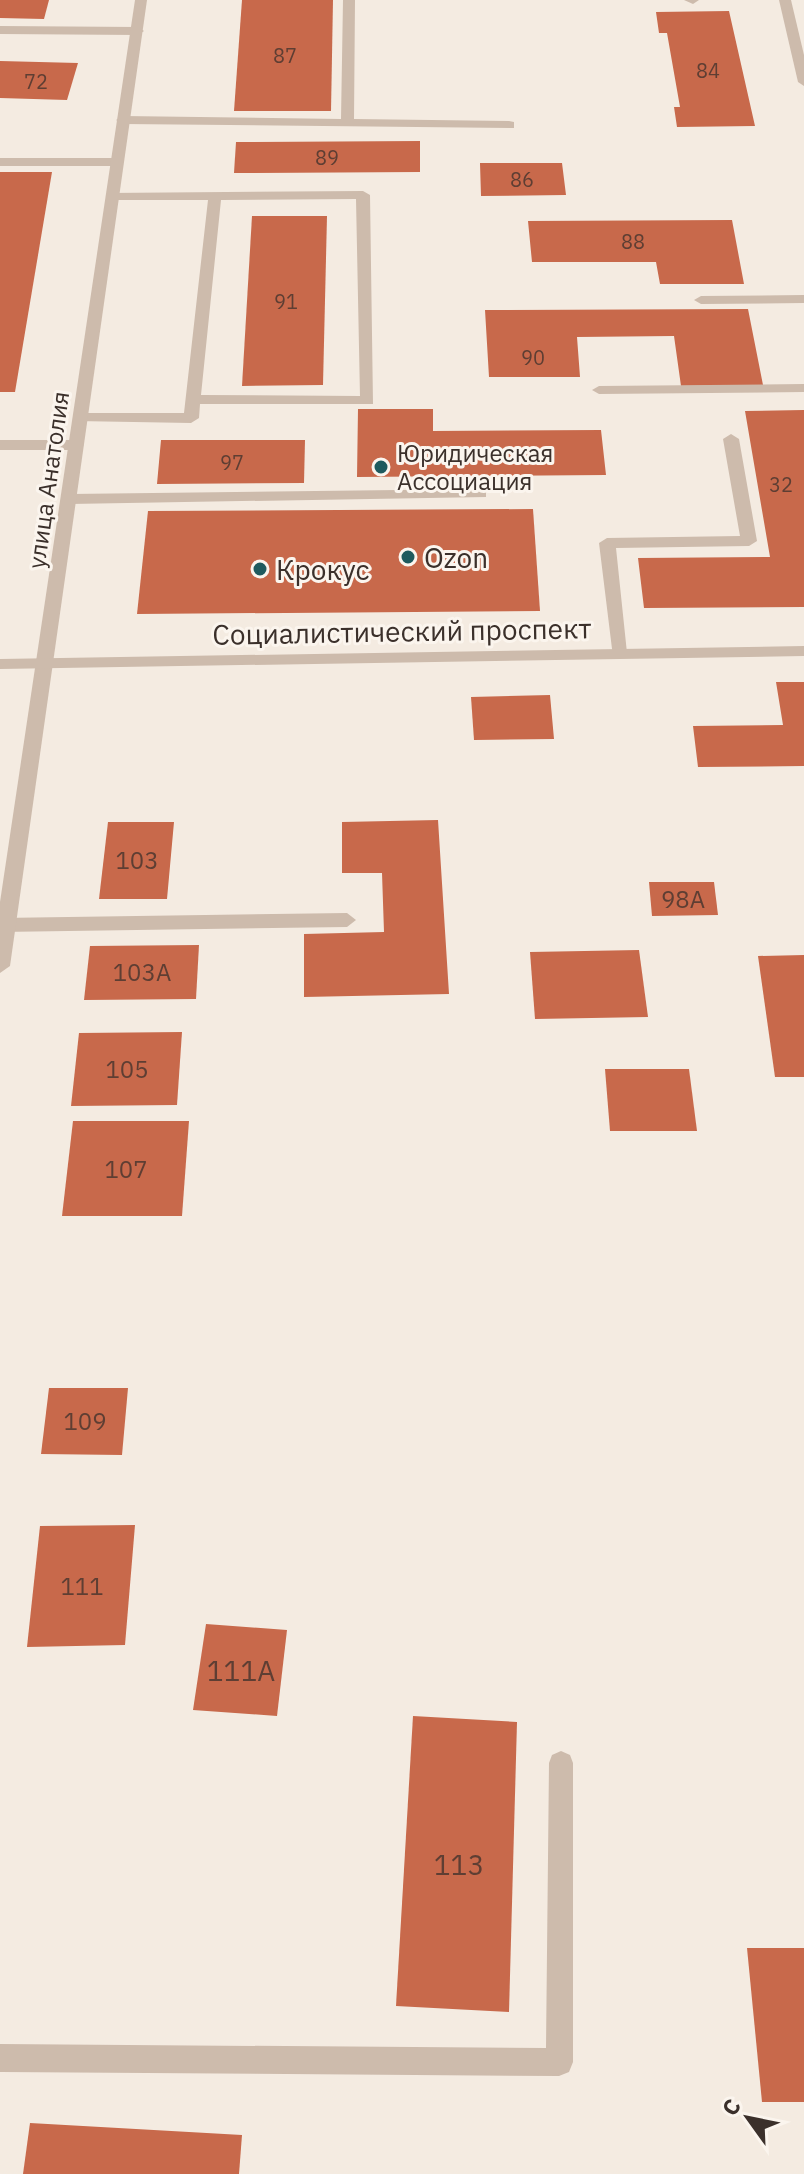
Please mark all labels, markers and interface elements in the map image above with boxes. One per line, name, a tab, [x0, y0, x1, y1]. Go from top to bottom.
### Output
house number: 87	[273, 42, 297, 69]
house number: 84	[696, 57, 720, 84]
house number: 72	[24, 68, 48, 95]
house number: 89	[315, 144, 339, 171]
house number: 86	[510, 166, 534, 193]
house number: 88	[621, 228, 645, 255]
house number: 91	[274, 288, 298, 315]
house number: 90	[521, 344, 545, 371]
street label: улица Анатолия	[20, 389, 76, 571]
place label: Юридическая Ассоциация	[397, 437, 553, 497]
house number: 97	[220, 449, 244, 476]
marker: Юридическая Ассоциация	[372, 458, 390, 476]
house number: 32	[769, 471, 793, 498]
place label: Ozon	[424, 539, 488, 576]
marker: Ozon	[399, 548, 417, 566]
place label: Крокус	[276, 551, 370, 588]
marker: Крокус	[251, 560, 269, 578]
street label: Социалистический проспект	[212, 609, 592, 653]
house number: 103	[115, 844, 159, 876]
house number: 98А	[661, 883, 705, 915]
house number: 103А	[113, 956, 171, 988]
house number: 105	[105, 1053, 149, 1085]
house number: 107	[104, 1153, 148, 1185]
house number: 109	[63, 1405, 107, 1437]
house number: 111	[60, 1570, 104, 1602]
house number: 111А	[207, 1652, 275, 1689]
house number: 113	[434, 1846, 484, 1883]
north arrow	[708, 2078, 788, 2158]
text: С	[715, 2093, 747, 2121]

